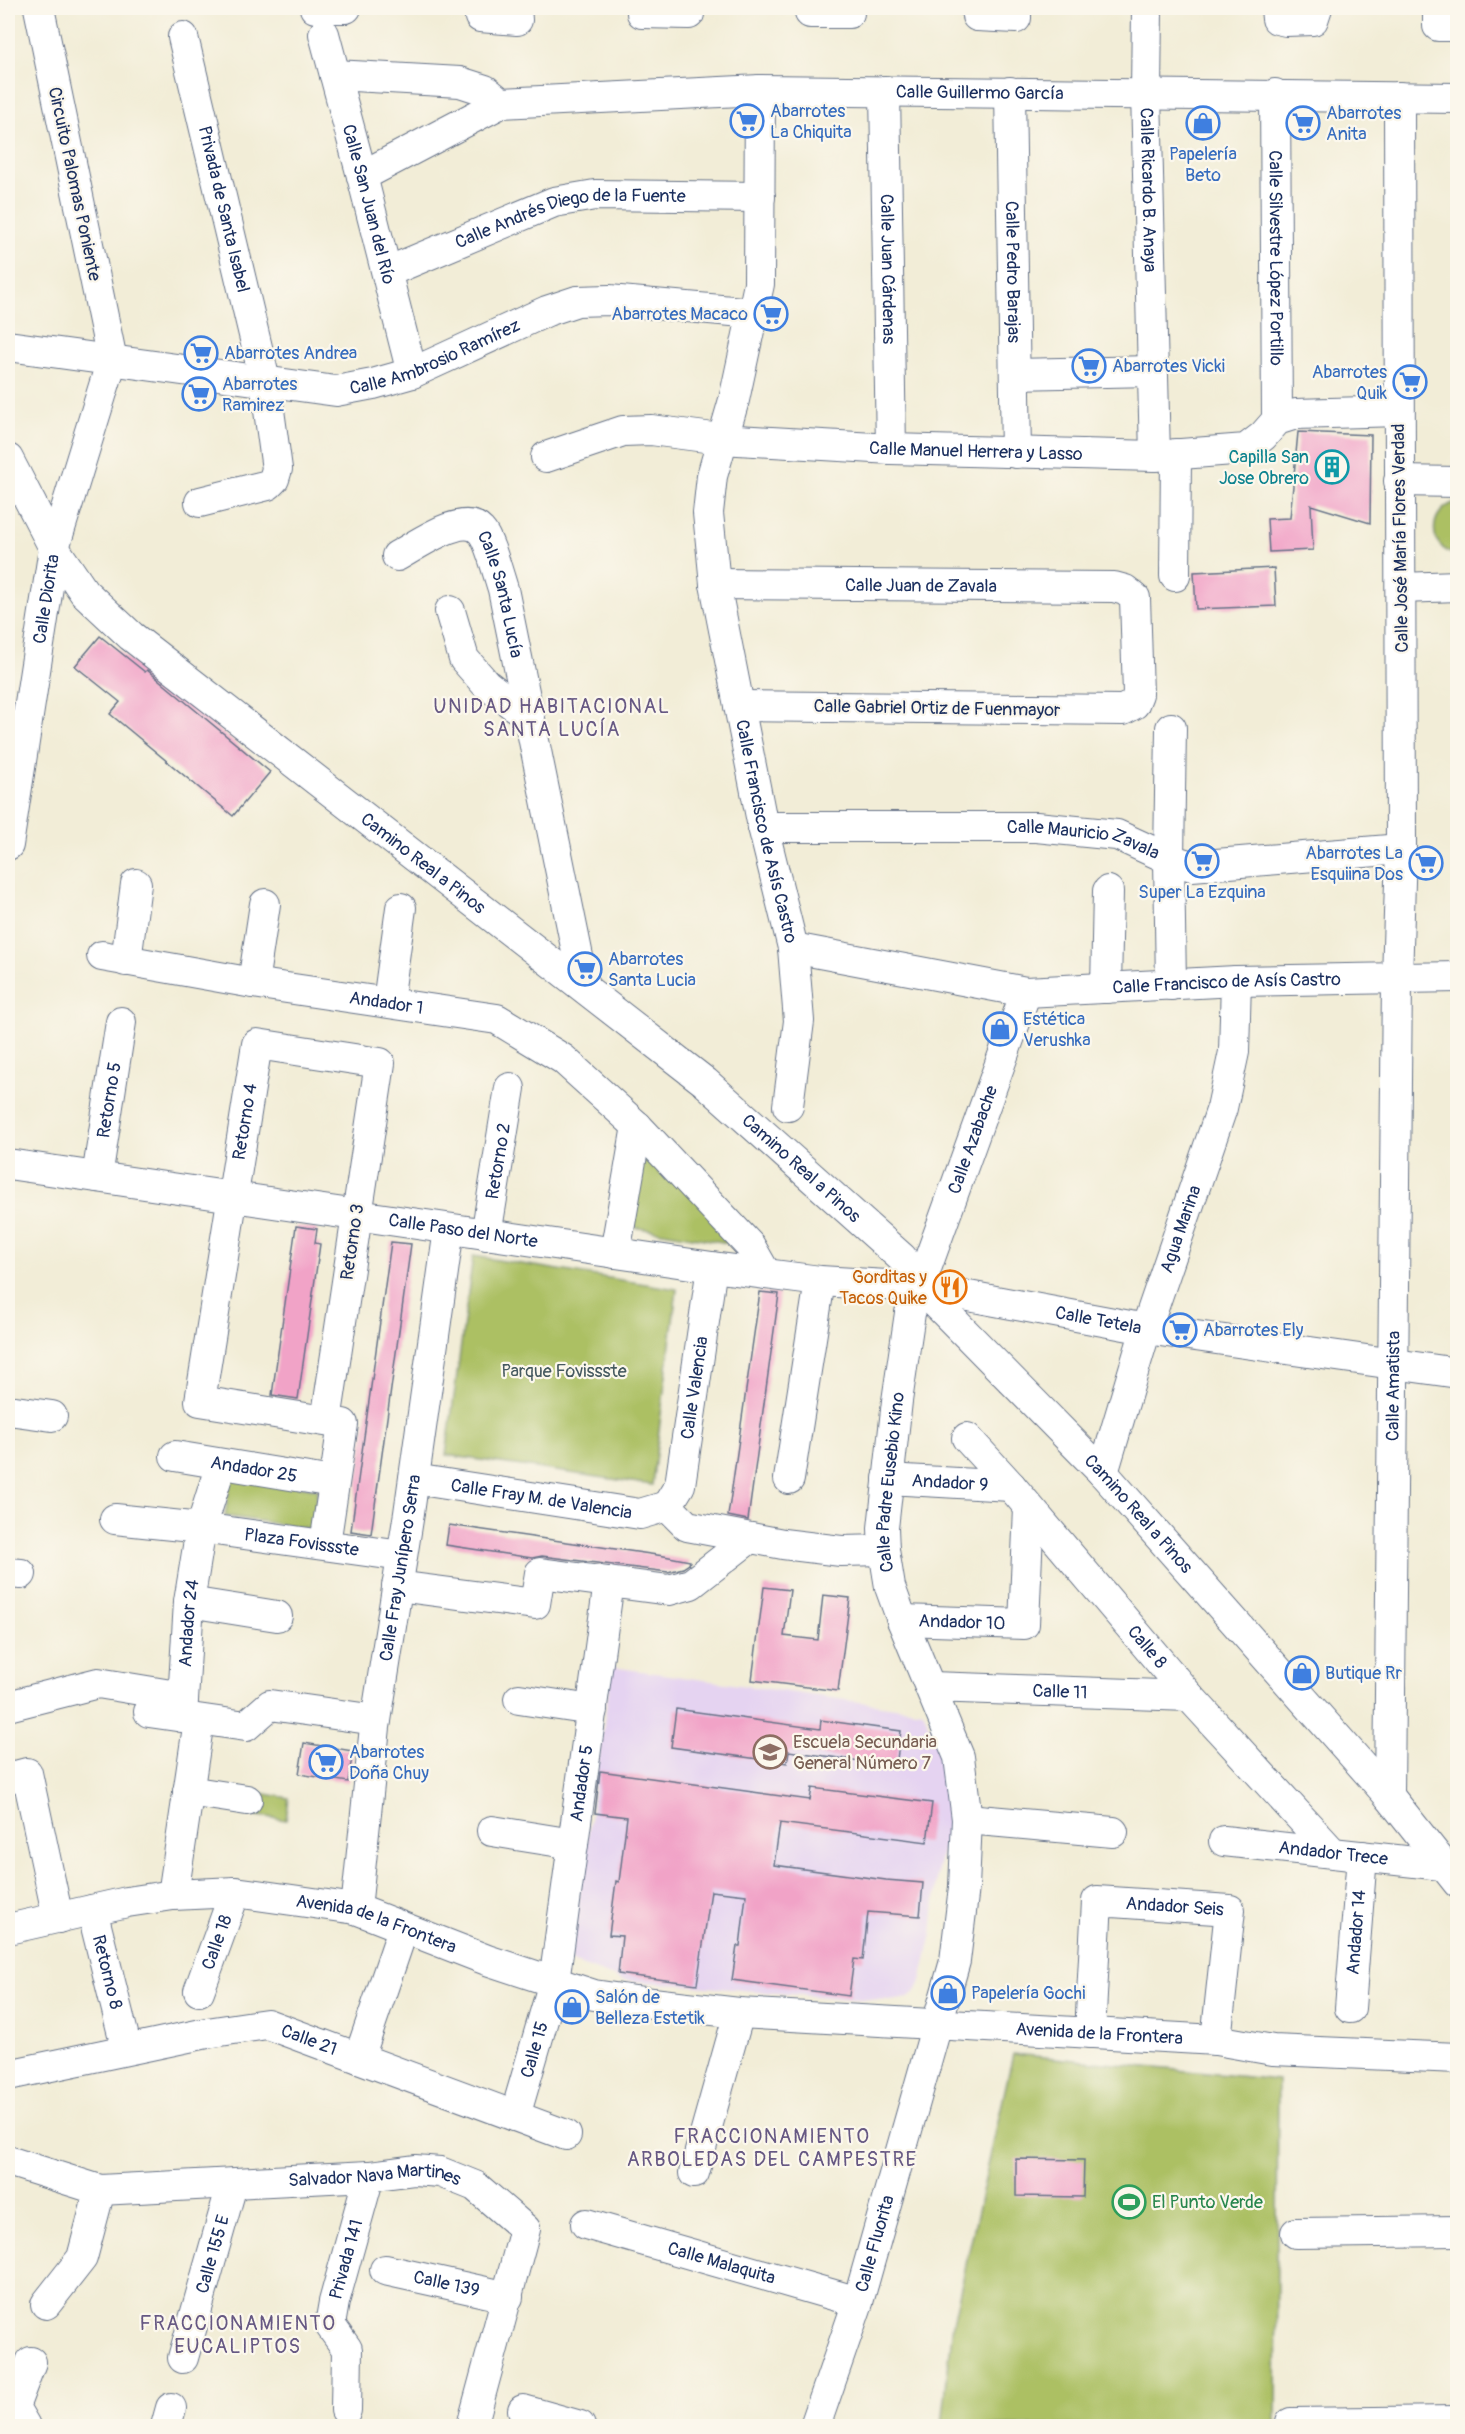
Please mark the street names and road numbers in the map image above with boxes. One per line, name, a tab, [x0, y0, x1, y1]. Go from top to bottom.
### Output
street label: Calle Guillermo García	[896, 81, 1064, 105]
street label: Circuito Palomas Poniente	[43, 85, 106, 283]
street label: Calle Ricardo B. Anaya	[1134, 107, 1161, 273]
street label: Calle San Juan del Río	[337, 122, 400, 287]
street label: Privada de Santa Isabel	[193, 124, 255, 295]
street label: Calle Silvestre López Portillo	[1263, 150, 1288, 366]
street label: Calle Andrés Diego de la Fuente	[452, 184, 686, 254]
street label: Calle Juan Cárdenas	[875, 194, 900, 344]
street label: Calle Pedro Barajas	[1000, 201, 1025, 343]
street label: Calle Ambrosio Ramírez	[348, 314, 524, 400]
street label: Calle José María Flores Verdad	[1387, 423, 1414, 653]
street label: Calle Manuel Herrera y Lasso	[868, 437, 1083, 466]
street label: Calle Santa Lucía	[472, 527, 528, 660]
street label: Calle Diorita	[28, 553, 65, 645]
street label: Calle Juan de Zavala	[845, 574, 997, 598]
street label: Calle Gabriel Ortiz de Fuenmayor	[813, 695, 1061, 722]
street label: Calle Francisco de Asís Castro	[730, 718, 802, 946]
street label: Camino Real a Pinos	[356, 808, 490, 919]
street label: Calle Mauricio Zavala	[1007, 816, 1163, 865]
street label: Calle Francisco de Asís Castro	[1112, 968, 1341, 999]
street label: Andador 1	[347, 986, 425, 1020]
street label: Retorno 5	[92, 1060, 127, 1140]
street label: Retorno 4	[228, 1081, 263, 1162]
street label: Calle Azabache	[943, 1082, 1003, 1197]
street label: Camino Real a Pinos	[737, 1109, 865, 1228]
street label: Retorno 2	[481, 1121, 516, 1201]
street label: Agua Marina	[1155, 1182, 1207, 1276]
street label: Retorno 3	[336, 1202, 369, 1282]
street label: Calle Paso del Norte	[387, 1209, 539, 1253]
street label: Calle Tetela	[1053, 1301, 1143, 1340]
street label: Calle Amatista	[1381, 1331, 1406, 1441]
street label: Calle Valencia	[676, 1335, 714, 1441]
street label: Calle Padre Eusebio Kino	[872, 1390, 910, 1574]
street label: Camino Real a Pinos	[1079, 1450, 1197, 1578]
street label: Andador 25	[209, 1451, 299, 1488]
street label: Andador 9	[911, 1469, 989, 1497]
street label: Calle Fray Junípero Serra	[375, 1473, 426, 1663]
street label: Calle Fray M. de Valencia	[449, 1474, 634, 1525]
street label: Plaza Fovissste	[243, 1523, 360, 1562]
street label: Andador 24	[174, 1577, 205, 1668]
street label: Andador 10	[918, 1610, 1006, 1635]
street label: Calle 8	[1122, 1621, 1172, 1674]
street label: Calle 11	[1032, 1680, 1088, 1704]
street label: Andador 5	[565, 1744, 598, 1823]
street label: Andador Trece	[1277, 1836, 1389, 1871]
street label: Andador 14	[1342, 1888, 1371, 1976]
street label: Avenida de la Frontera	[294, 1890, 460, 1959]
street label: Andador Seis	[1125, 1892, 1224, 1922]
street label: Calle 18	[197, 1912, 238, 1973]
street label: Retorno 8	[87, 1933, 127, 2012]
street label: Avenida de la Frontera	[1015, 2018, 1184, 2050]
street label: Calle 21	[278, 2019, 340, 2061]
street label: Calle 15	[516, 2019, 554, 2081]
street label: Salvador Nava Martines	[288, 2159, 464, 2192]
street label: Calle Fluorita	[850, 2192, 900, 2295]
street label: Calle 155 E	[191, 2212, 235, 2296]
street label: Privada 141	[324, 2217, 368, 2302]
street label: Calle Malaquita	[665, 2237, 778, 2290]
street label: Calle 139	[411, 2266, 482, 2302]

